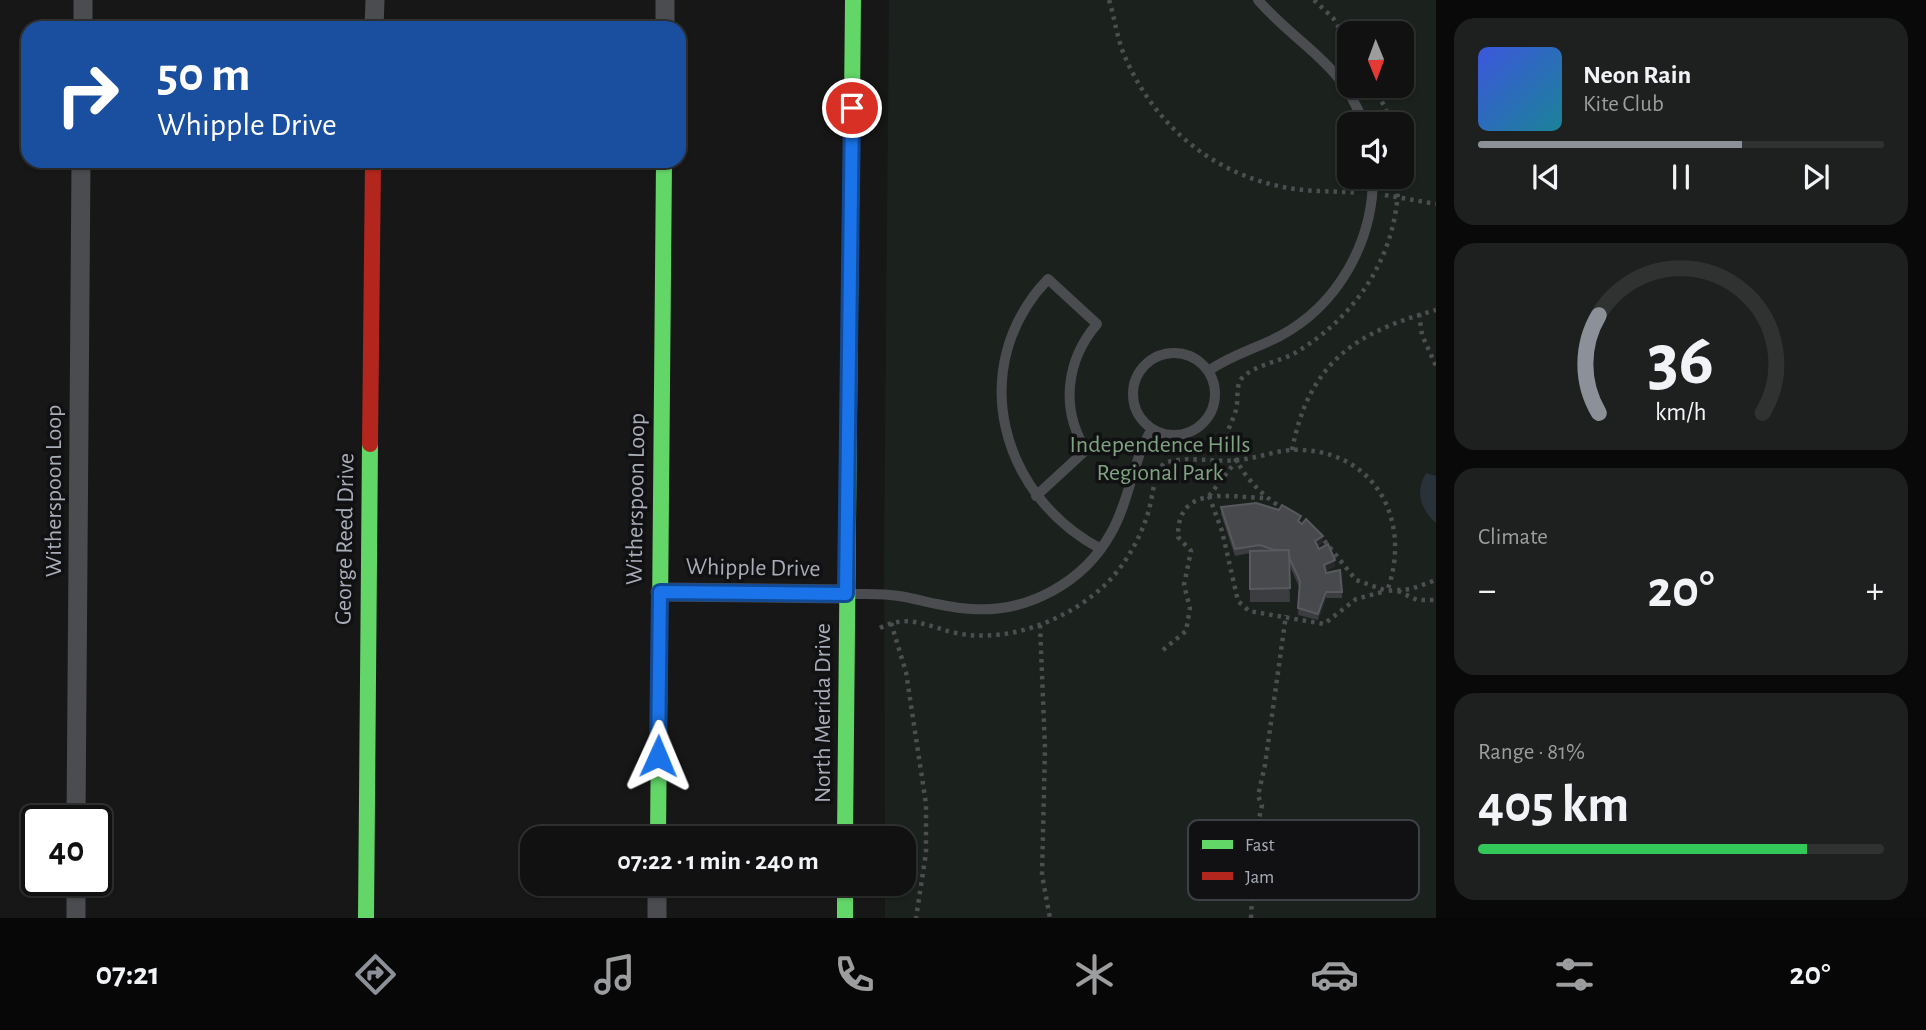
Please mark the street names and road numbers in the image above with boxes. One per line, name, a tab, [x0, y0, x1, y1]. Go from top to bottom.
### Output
street label: Witherspoon Loop	[42, 405, 66, 577]
street label: Witherspoon Loop	[622, 413, 650, 585]
street label: George Reed Drive	[332, 453, 358, 625]
street label: Whipple Drive	[685, 555, 821, 581]
street label: North Merida Drive	[811, 623, 835, 803]

